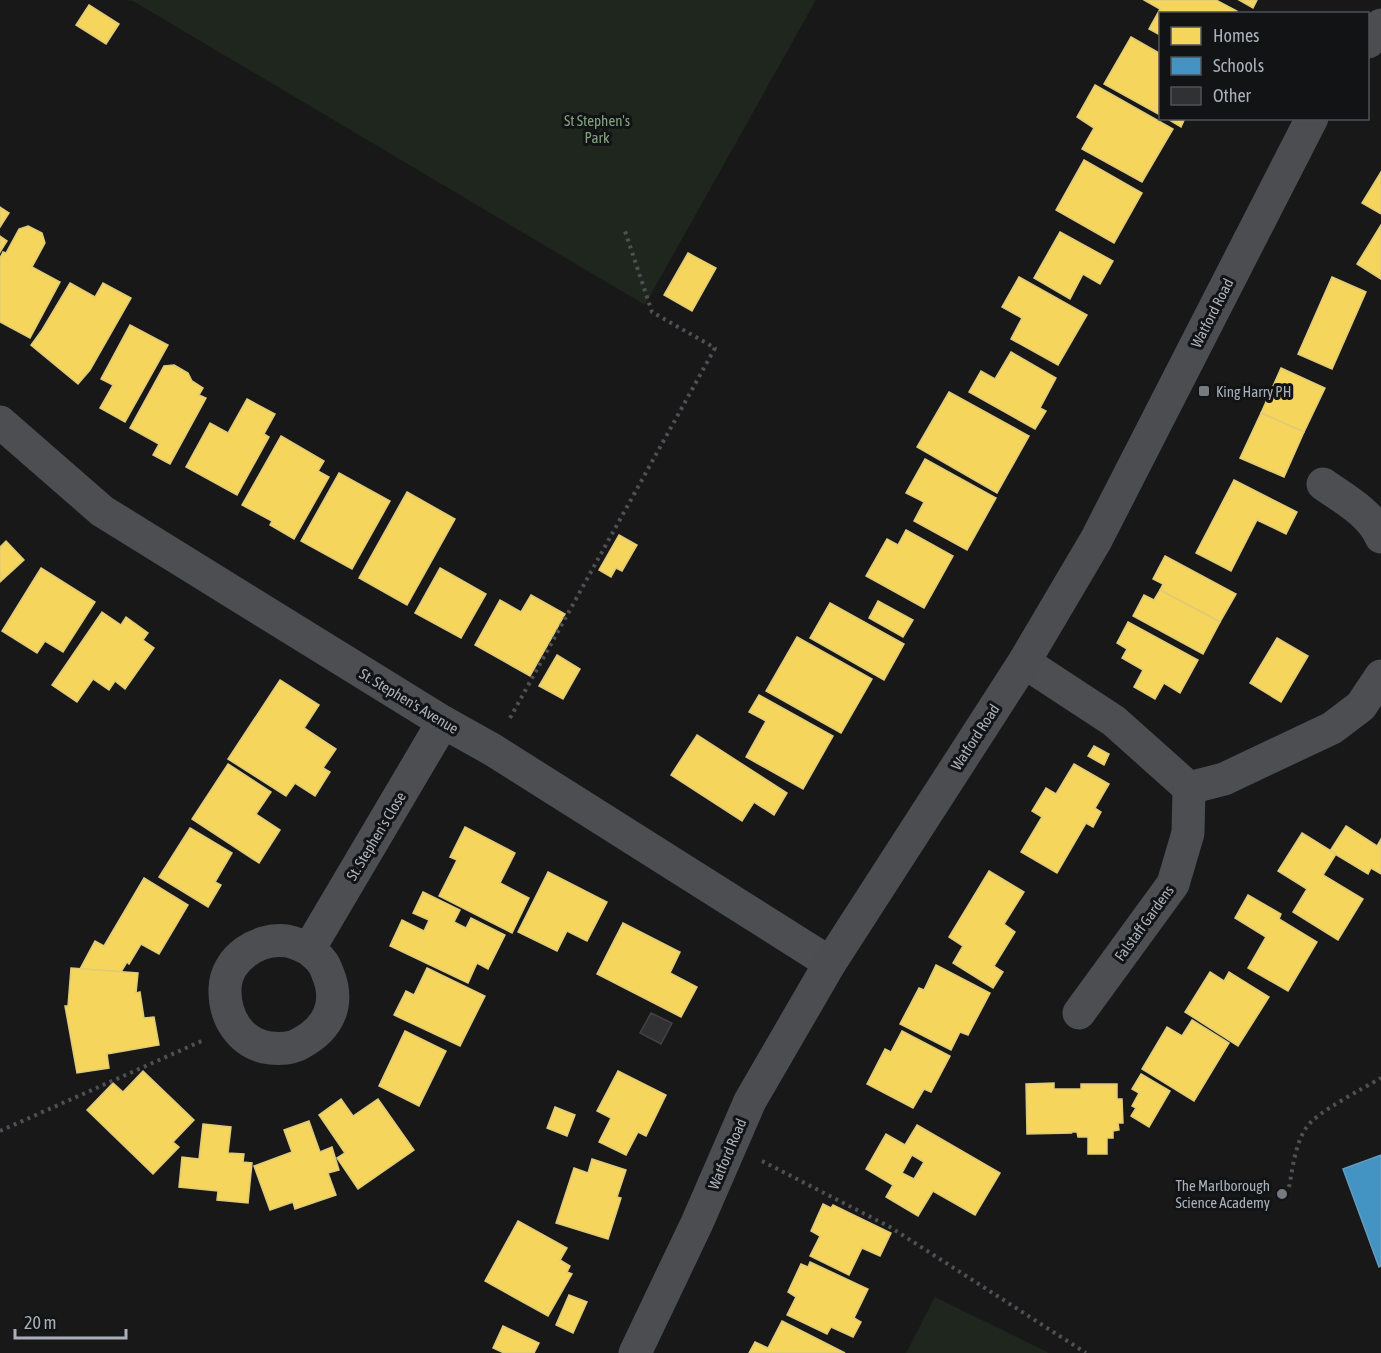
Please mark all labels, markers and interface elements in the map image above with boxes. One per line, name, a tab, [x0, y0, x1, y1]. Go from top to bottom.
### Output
legend	[1159, 12, 1369, 120]
text: Homes	[1213, 25, 1259, 46]
text: Schools	[1213, 55, 1264, 76]
text: Other	[1213, 85, 1252, 106]
park label: St Stephen's Park	[564, 112, 630, 146]
street label: Watford Road	[1187, 276, 1237, 350]
place label: King Harry PH	[1216, 383, 1291, 400]
marker: King Harry PH	[1197, 384, 1211, 398]
street label: St. Stephen's Avenue	[357, 665, 462, 737]
street label: Watford Road	[947, 701, 1003, 773]
street label: St. Stephen's Close	[343, 788, 409, 883]
street label: Falstaff Gardens	[1111, 882, 1177, 964]
street label: Watford Road	[704, 1116, 750, 1192]
place label: The Marlborough Science Academy	[1175, 1177, 1270, 1211]
marker: The Marlborough Science Academy	[1275, 1187, 1289, 1201]
scale bar	[15, 1302, 126, 1340]
text: 20 m	[24, 1312, 56, 1333]

